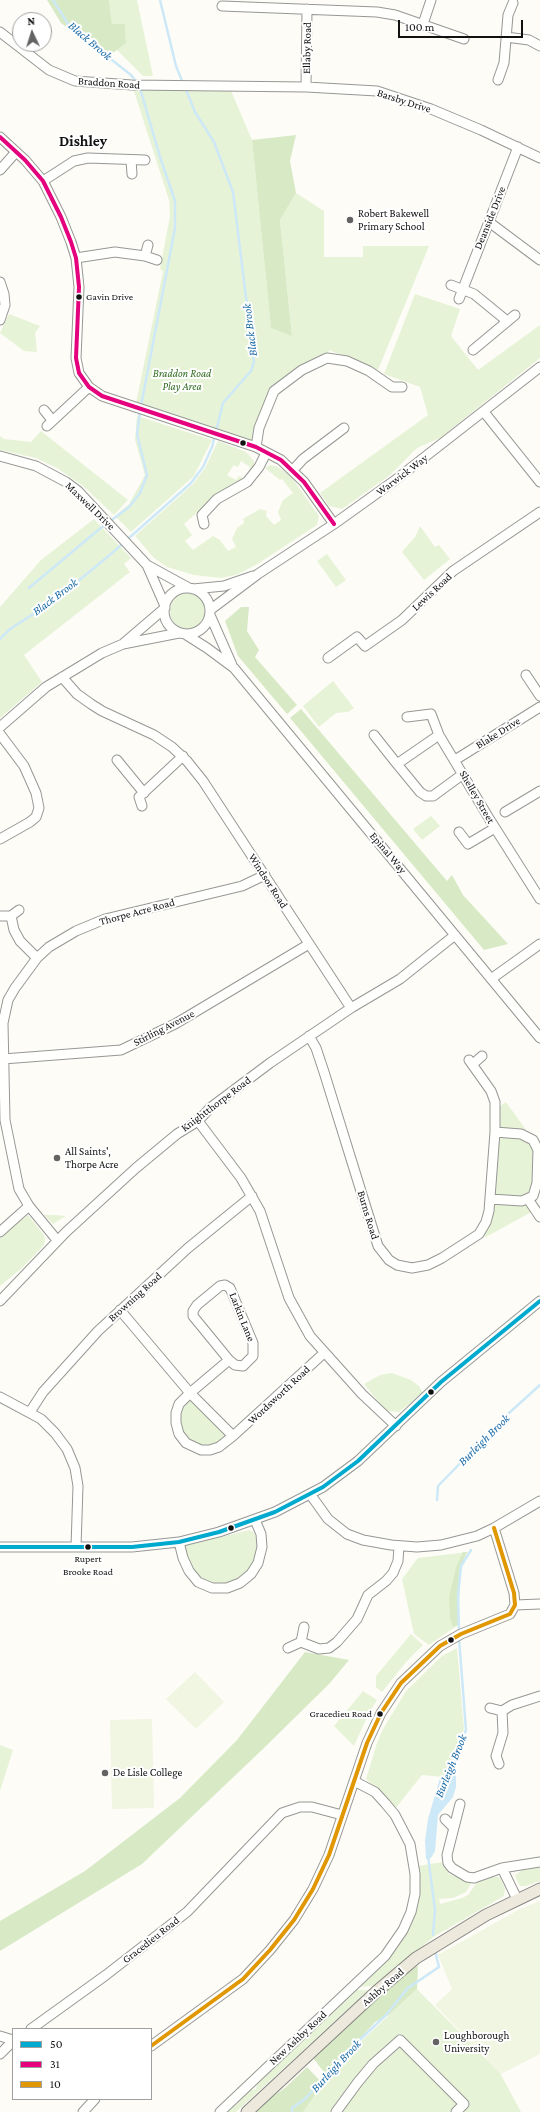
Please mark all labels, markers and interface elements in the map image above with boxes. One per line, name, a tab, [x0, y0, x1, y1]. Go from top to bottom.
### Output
north arrow	[12, 12, 52, 52]
scale bar	[400, 12, 525, 38]
text: N	[27, 15, 35, 27]
water label: Black Brook	[65, 19, 115, 63]
text: 100 m	[405, 20, 434, 34]
street label: Ellaby Road	[300, 22, 314, 74]
street label: Braddon Road	[78, 74, 140, 92]
street label: Barsby Drive	[375, 86, 433, 116]
district label: Dishley	[59, 132, 107, 150]
street label: Deanside Drive	[471, 184, 509, 252]
place label: Robert Bakewell Primary School	[358, 207, 429, 233]
marker: Robert Bakewell Primary School	[345, 215, 355, 225]
place label: Gavin Drive	[86, 291, 133, 303]
marker: Gavin Drive	[74, 292, 84, 302]
water label: Black Brook	[240, 303, 260, 357]
park label: Braddon Road Play Area	[153, 367, 211, 393]
unlabelled marker	[238, 438, 248, 448]
street label: Warwick Way	[374, 451, 430, 499]
street label: Maxwell Drive	[62, 479, 118, 533]
street label: Lewis Road	[409, 570, 455, 614]
water label: Black Brook	[30, 575, 80, 619]
street label: Blake Drive	[473, 714, 523, 752]
street label: Shelley Street	[456, 768, 498, 826]
street label: Epinal Way	[367, 829, 409, 877]
street label: Windsor Road	[245, 851, 291, 911]
street label: Thorpe Acre Road	[98, 896, 176, 928]
street label: Stirling Avenue	[131, 1007, 197, 1049]
street label: Knightthorpe Road	[179, 1073, 253, 1135]
place label: All Saints', Thorpe Acre	[65, 1145, 118, 1171]
marker: All Saints', Thorpe Acre	[52, 1153, 62, 1163]
street label: Burns Road	[354, 1189, 382, 1241]
street label: Browning Road	[105, 1269, 165, 1325]
street label: Larkin Lane	[226, 1290, 258, 1344]
street label: Wordsworth Road	[245, 1363, 313, 1427]
unlabelled marker	[426, 1387, 436, 1397]
water label: Burleigh Brook	[455, 1411, 513, 1469]
unlabelled marker	[226, 1523, 236, 1533]
marker: Rupert Brooke Road	[83, 1542, 93, 1552]
place label: Rupert Brooke Road	[63, 1553, 113, 1576]
unlabelled marker	[446, 1635, 456, 1645]
place label: Gracedieu Road	[309, 1708, 372, 1720]
marker: Gracedieu Road	[375, 1709, 385, 1719]
water label: Burleigh Brook	[432, 1732, 470, 1800]
place label: De Lisle College	[113, 1766, 182, 1780]
marker: De Lisle College	[100, 1768, 110, 1778]
street label: Gracedieu Road	[120, 1914, 182, 1966]
street label: Ashby Road	[359, 1965, 407, 2009]
street label: New Ashby Road	[267, 2008, 329, 2068]
legend	[12, 2028, 152, 2100]
place label: Loughborough University	[444, 2029, 509, 2055]
text: 50	[50, 2037, 62, 2051]
water label: Burleigh Brook	[308, 2037, 364, 2095]
marker: Loughborough University	[431, 2037, 441, 2047]
text: 31	[50, 2057, 60, 2071]
text: 10	[50, 2077, 61, 2091]

